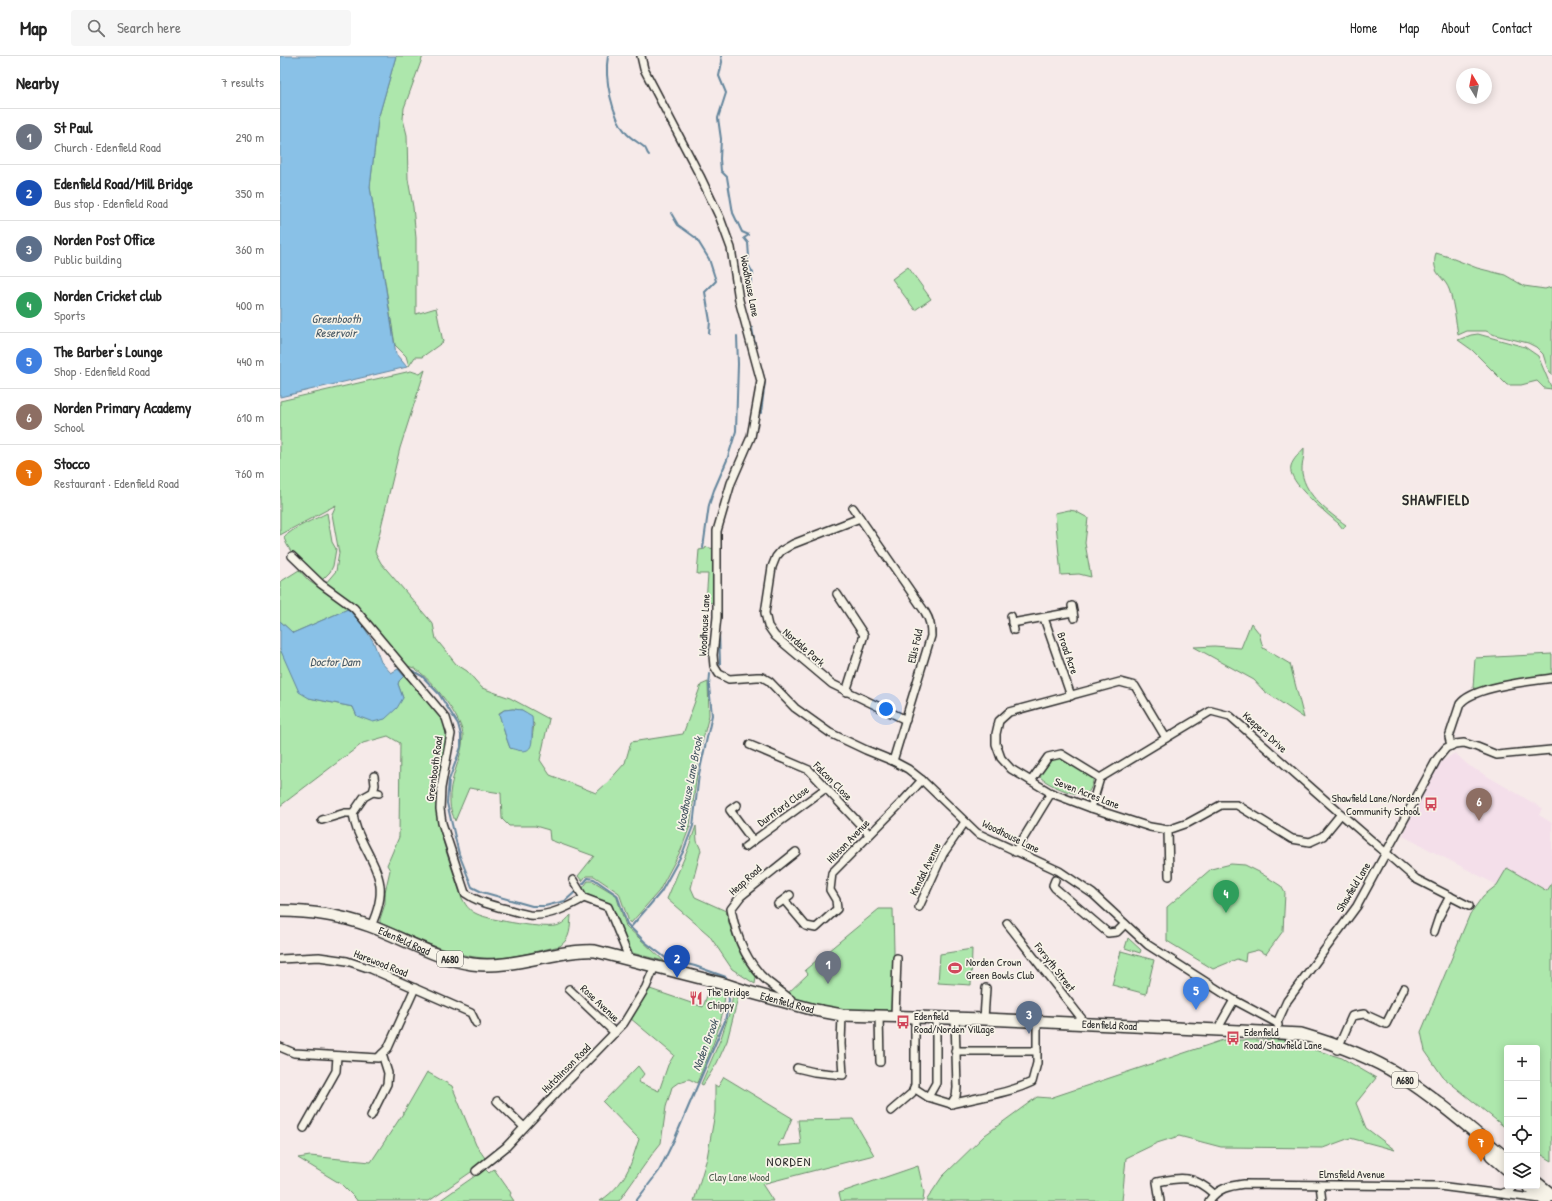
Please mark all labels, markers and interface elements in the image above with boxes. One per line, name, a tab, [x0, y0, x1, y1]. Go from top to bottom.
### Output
search box	[71, 10, 351, 46]
text: Map	[20, 15, 47, 41]
icon: search	[85, 17, 107, 39]
text: Search here	[117, 17, 181, 38]
text: Home	[1350, 18, 1377, 37]
text: Map	[1399, 18, 1419, 37]
text: About	[1441, 18, 1470, 37]
text: Contact	[1492, 18, 1532, 37]
north arrow	[1456, 68, 1492, 104]
text: Nearby	[16, 71, 59, 94]
text: 7 results	[221, 73, 264, 91]
text: St Paul	[54, 117, 93, 138]
text: 1	[27, 128, 31, 146]
text: 290 m	[235, 128, 264, 146]
text: Church · Edenfield Road	[54, 138, 161, 156]
text: Edenfield Road/Mill Bridge	[54, 173, 193, 194]
text: 2	[26, 184, 32, 202]
text: 350 m	[235, 184, 264, 202]
text: Bus stop · Edenfield Road	[54, 194, 168, 212]
text: Norden Post Office	[54, 229, 155, 250]
text: 3	[26, 240, 32, 258]
text: 360 m	[235, 240, 264, 258]
text: Public building	[54, 250, 122, 268]
street label: Woodhouse Lane	[737, 254, 763, 319]
text: Norden Cricket club	[54, 285, 162, 306]
text: 4	[27, 296, 31, 314]
text: 400 m	[236, 296, 264, 314]
text: Sports	[54, 306, 85, 324]
water label: Greenbooth Reservoir	[311, 310, 362, 341]
text: The Barber's Lounge	[54, 341, 163, 362]
text: 5	[26, 352, 32, 370]
text: 440 m	[237, 352, 264, 370]
text: Shop · Edenfield Road	[54, 362, 150, 380]
text: Norden Primary Academy	[54, 397, 191, 418]
text: 6	[26, 408, 32, 426]
text: 610 m	[236, 408, 264, 426]
text: School	[54, 418, 84, 436]
text: Stocco	[54, 453, 90, 474]
text: 7	[26, 464, 32, 482]
text: 760 m	[235, 464, 264, 482]
text: Restaurant · Edenfield Road	[54, 474, 179, 492]
district label: SHAWFIELD	[1402, 489, 1470, 510]
street label: Woodhouse Lane	[695, 593, 713, 656]
street label: Nordale Park	[780, 625, 828, 669]
street label: Ellis Fold	[904, 627, 926, 664]
street label: Broad Acre	[1054, 630, 1082, 676]
water label: Doctor Dam	[310, 653, 361, 670]
your location	[876, 699, 896, 719]
street label: Keepers Drive	[1240, 708, 1291, 756]
water label: Woodhouse Lane Brook	[671, 734, 707, 833]
street label: Greenbooth Road	[423, 735, 446, 802]
street label: Falcon Close	[810, 758, 856, 804]
street label: Seven Acres Lane	[1053, 774, 1122, 812]
street label: Durnford Close	[755, 782, 812, 829]
pin: 6	[1466, 788, 1492, 821]
place label: Shawfield Lane/Norden Community School	[1332, 791, 1420, 818]
bus stop icon: Shawfield Lane/Norden Community School	[1423, 796, 1439, 812]
street label: Hibson Avenue	[823, 815, 873, 866]
street label: Woodhouse Lane	[980, 816, 1043, 856]
street label: Kendal Avenue	[906, 840, 944, 898]
street label: Shawfield Lane	[1333, 859, 1374, 914]
street label: Heap Road	[726, 861, 765, 898]
pin: 4	[1213, 880, 1239, 913]
street label: Edenfield Road	[376, 923, 433, 958]
street label: Forsyth Street	[1031, 939, 1079, 994]
pin: 2	[664, 945, 690, 978]
street label: Harewood Road	[352, 946, 411, 980]
road number: A680	[437, 951, 463, 967]
pin: 1	[815, 951, 841, 984]
place label: Norden Crown Green Bowls Club	[966, 955, 1035, 982]
sports icon: Norden Crown Green Bowls Club	[947, 960, 963, 976]
pin: 5	[1183, 977, 1209, 1010]
street label: Rose Avenue	[578, 981, 623, 1025]
place label: The Bridge Chippy	[707, 985, 750, 1012]
street label: Edenfield Road	[759, 988, 816, 1017]
restaurant icon: The Bridge Chippy	[688, 990, 704, 1006]
pin: 3	[1016, 1001, 1042, 1034]
place label: Edenfield Road/Norden Village	[914, 1009, 995, 1036]
bus stop icon: Edenfield Road/Norden Village	[895, 1014, 911, 1030]
water label: Naden Brook	[687, 1016, 723, 1073]
street label: Edenfield Road	[1082, 1017, 1138, 1033]
place label: Edenfield Road/Shawfield Lane	[1244, 1025, 1323, 1052]
bus stop icon: Edenfield Road/Shawfield Lane	[1225, 1030, 1241, 1046]
street label: Hutchinson Road	[538, 1040, 594, 1096]
map controls	[1504, 1045, 1540, 1189]
button: +	[1504, 1045, 1540, 1081]
road number: A680	[1392, 1072, 1418, 1088]
button: −	[1504, 1081, 1540, 1117]
button: locate	[1504, 1117, 1540, 1153]
pin: 7	[1468, 1129, 1494, 1162]
district label: NORDEN	[767, 1152, 811, 1170]
button: layers	[1504, 1153, 1540, 1189]
street label: Elmsfield Avenue	[1319, 1167, 1386, 1181]
park label: Clay Lane Wood	[709, 1170, 770, 1184]

